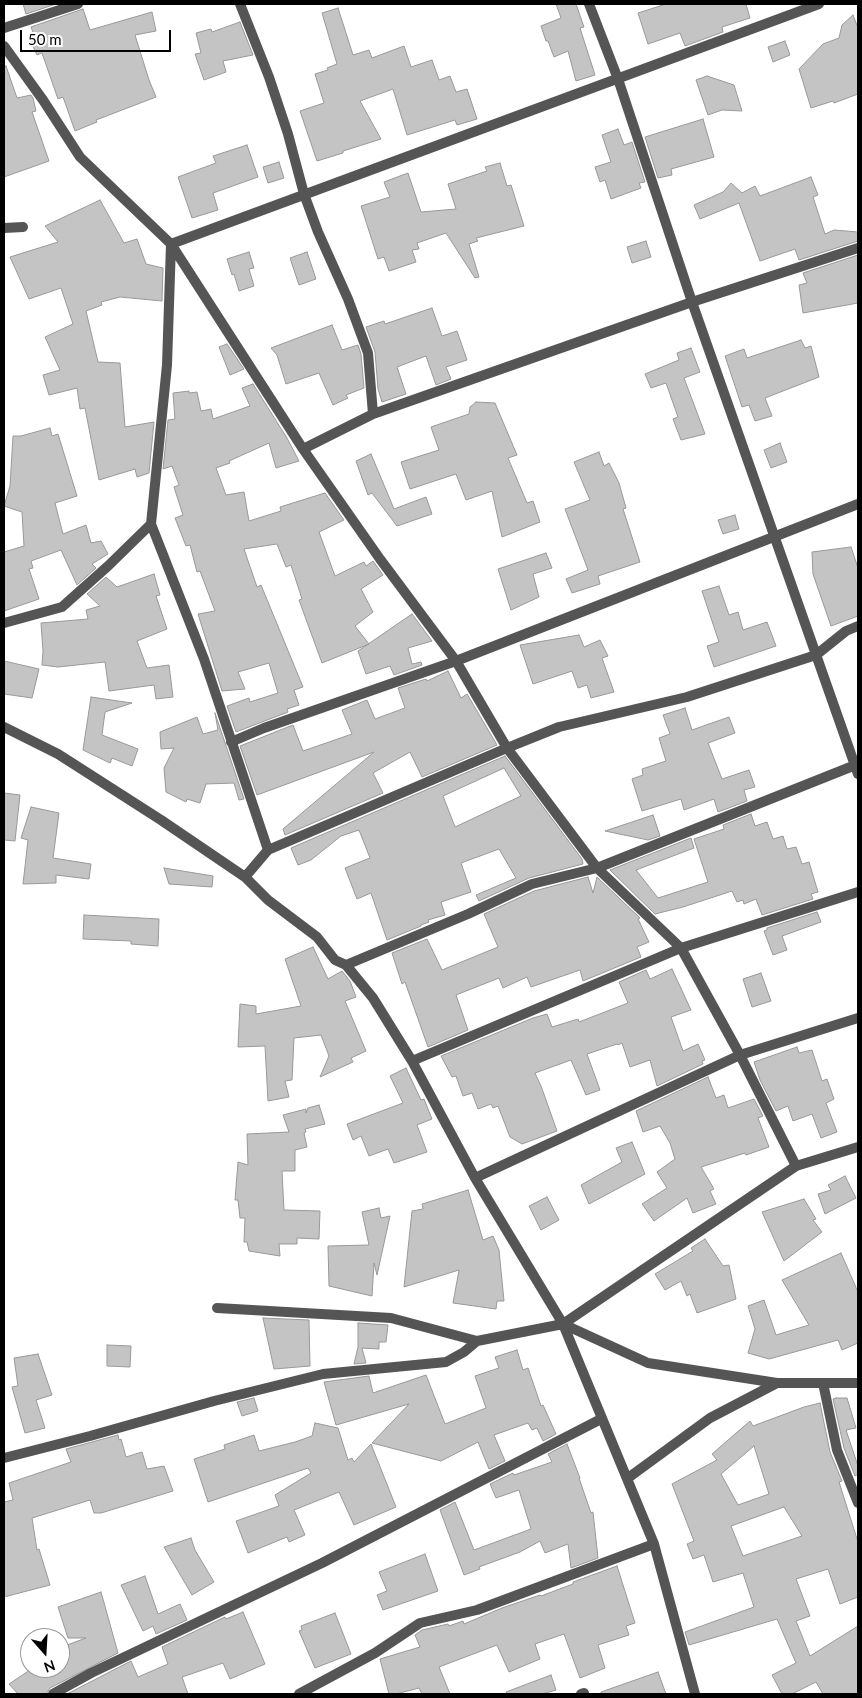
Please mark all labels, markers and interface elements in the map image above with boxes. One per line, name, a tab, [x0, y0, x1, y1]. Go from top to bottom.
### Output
scale bar	[22, 20, 174, 52]
text: 50 m	[28, 30, 62, 48]
north arrow	[20, 1628, 70, 1678]
text: N	[42, 1657, 58, 1677]

